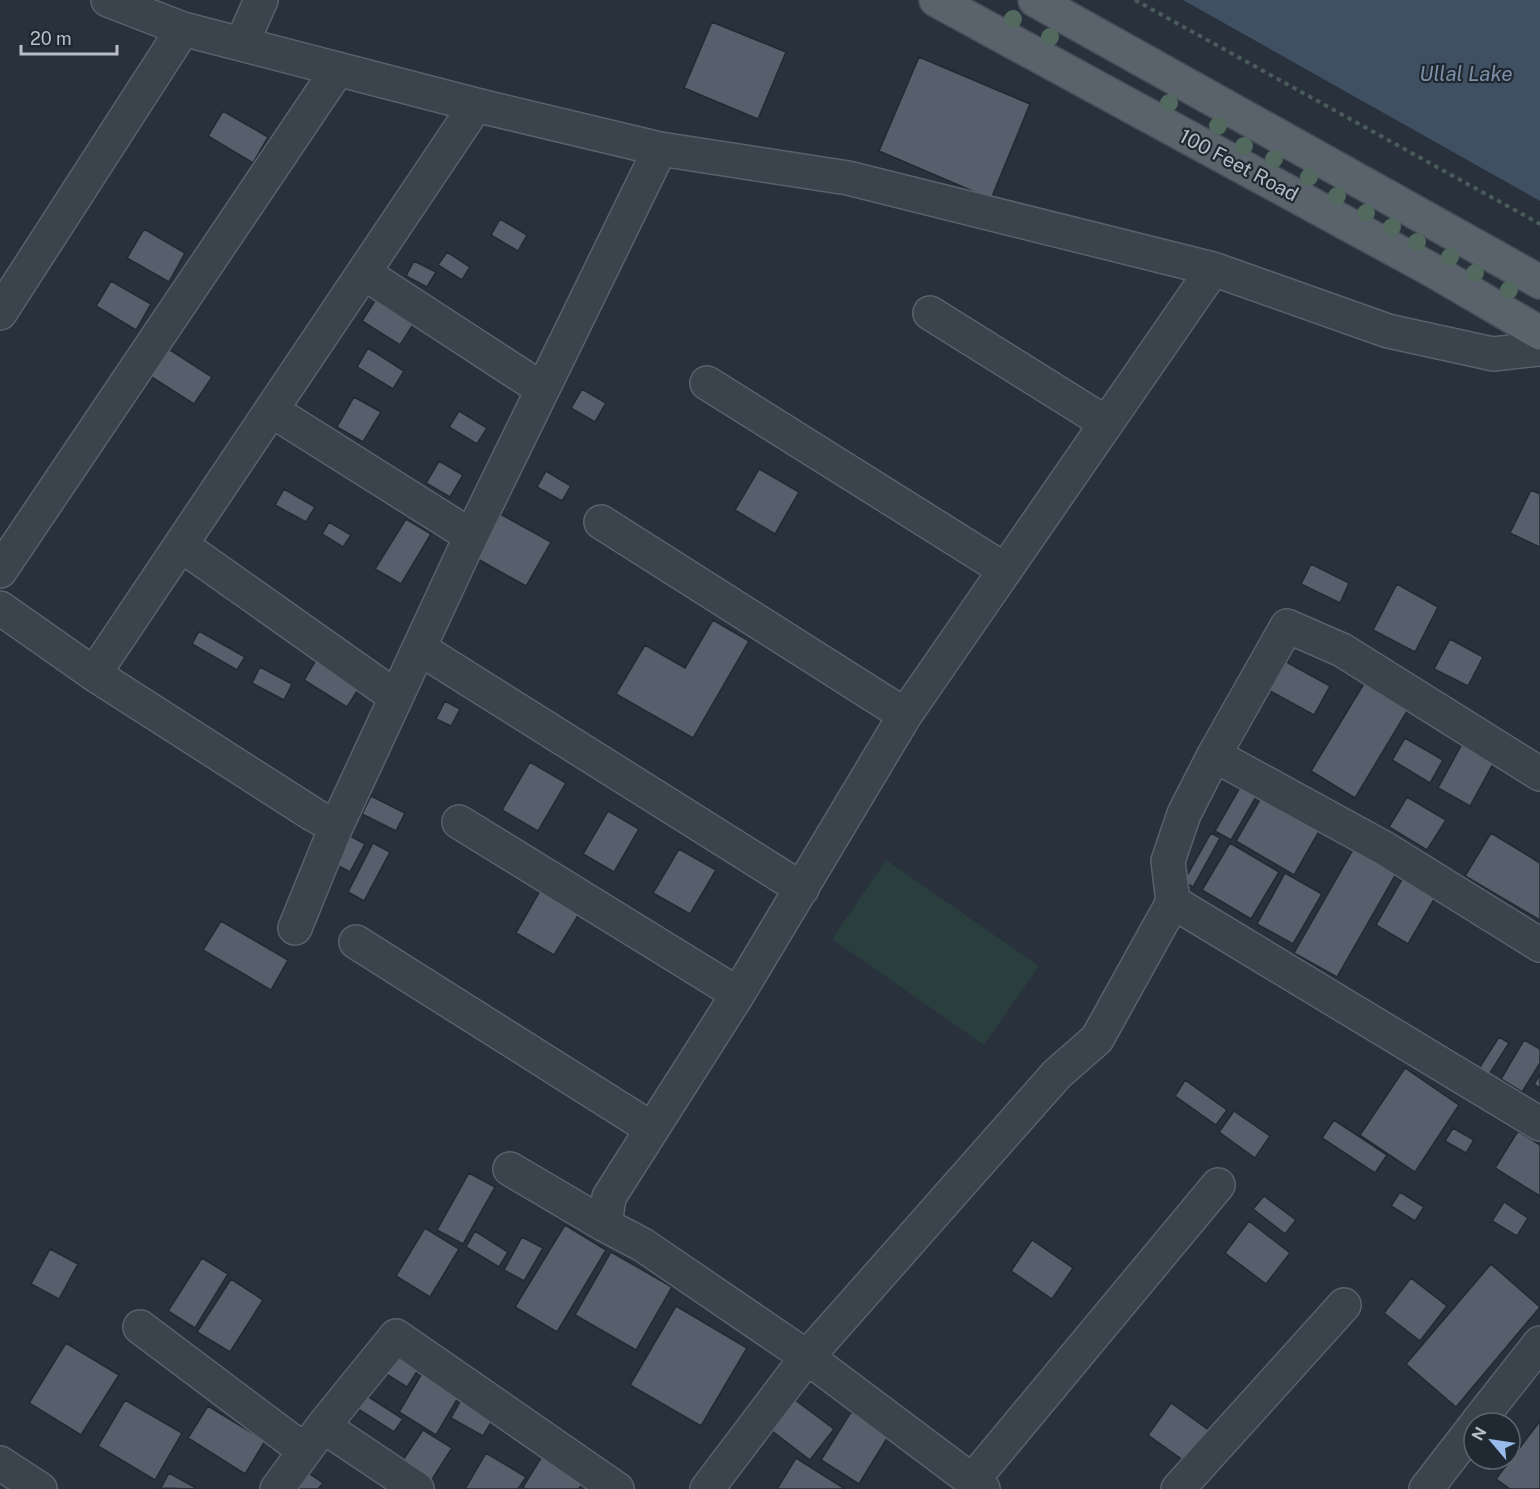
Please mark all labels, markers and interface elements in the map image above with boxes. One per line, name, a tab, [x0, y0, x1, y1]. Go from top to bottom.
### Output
scale bar	[21, 18, 117, 56]
text: 20 m	[30, 28, 72, 49]
water label: Ullal Lake	[1419, 61, 1513, 86]
street label: 100 Feet Road	[1175, 124, 1303, 206]
north arrow	[1462, 1411, 1522, 1471]
text: N	[1468, 1424, 1491, 1444]

